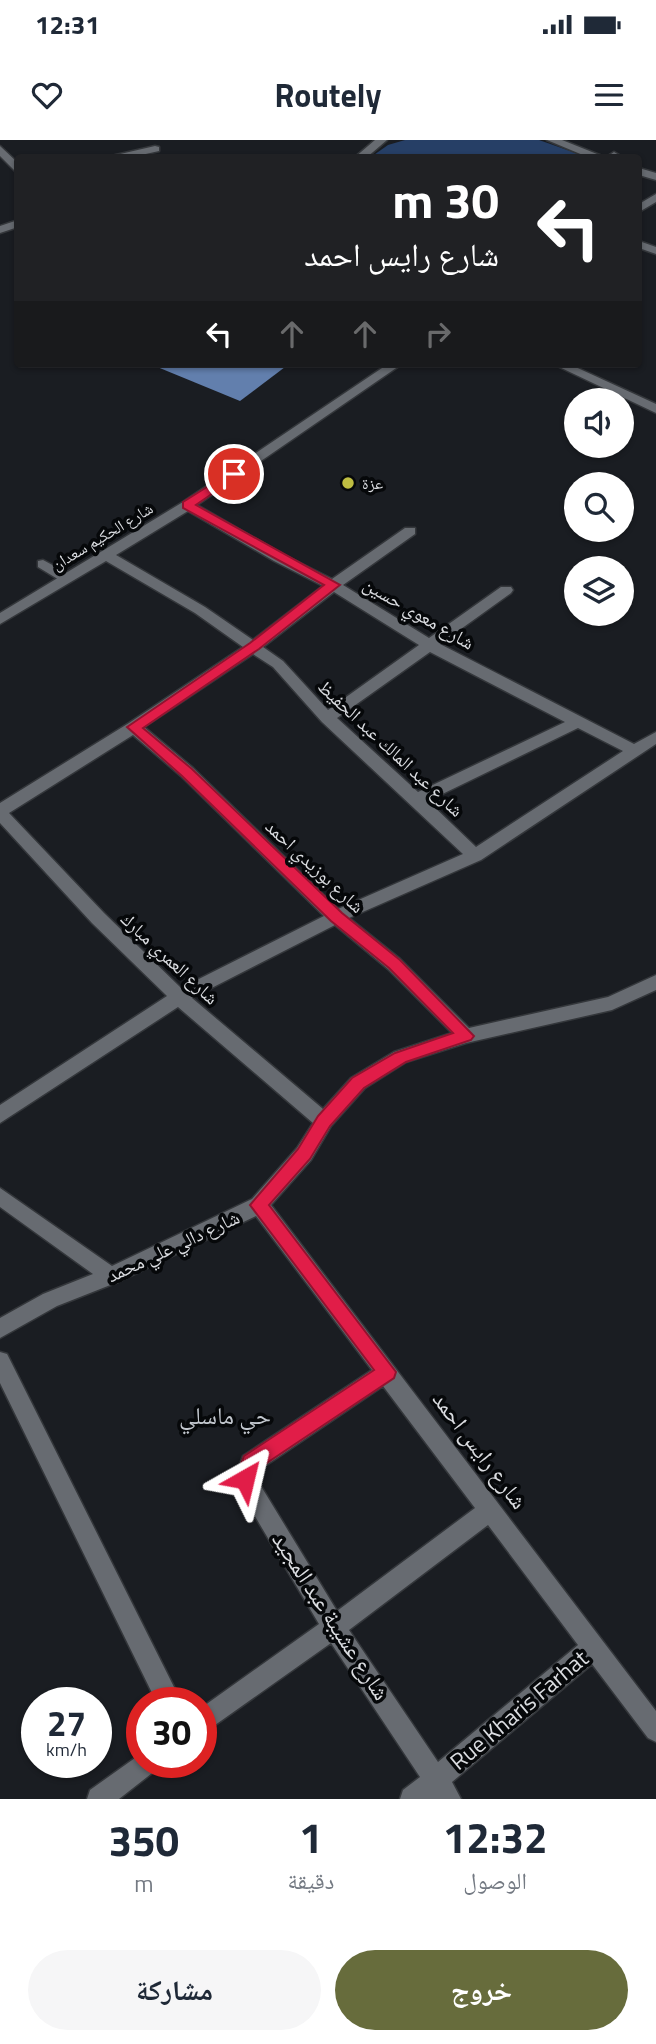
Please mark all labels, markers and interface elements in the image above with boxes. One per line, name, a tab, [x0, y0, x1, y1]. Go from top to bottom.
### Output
text: 12:31	[35, 5, 100, 44]
text: Routely	[275, 71, 381, 119]
icon: heart	[28, 76, 66, 114]
icon: menu	[590, 76, 628, 114]
text: 30 m	[392, 162, 499, 237]
icon: left	[523, 182, 614, 273]
text: شارع رايس احمد	[304, 230, 499, 278]
icon: left	[200, 315, 238, 353]
icon: ahead	[273, 315, 311, 353]
icon: ahead	[346, 315, 384, 353]
icon: right	[419, 315, 457, 353]
map controls	[564, 388, 634, 626]
button: sound	[564, 388, 634, 458]
pin	[204, 444, 264, 504]
icon: arrive	[215, 455, 253, 493]
place label: عزة	[362, 471, 383, 495]
button: search	[564, 472, 634, 542]
marker: عزة	[340, 475, 356, 491]
street label: شارع الحكيم سعدان	[47, 496, 157, 576]
button: layers	[564, 556, 634, 626]
street label: شارع معوي حسين	[357, 569, 480, 658]
street label: شارع عبد المالك عبد الحفيظ	[312, 672, 471, 823]
street label: شارع بوزيدي احمد	[258, 812, 372, 921]
street label: شارع العمري مبارك	[113, 904, 226, 1012]
street label: شارع دالي علي محمد	[102, 1202, 245, 1291]
street label: شارع رايس احمد	[424, 1383, 536, 1516]
district label: حي ماسلي	[179, 1397, 271, 1435]
position arrow	[208, 1442, 282, 1516]
street label: شارع عشيبة عبد المجيد	[264, 1525, 399, 1707]
street label: Rue Kharis Farhat	[442, 1641, 596, 1778]
speed limit sign: 30	[126, 1687, 217, 1778]
text: 27	[47, 1696, 86, 1750]
text: km/h	[46, 1736, 87, 1763]
text: 1	[299, 1805, 323, 1869]
text: 12:32	[443, 1805, 548, 1869]
text: 350	[108, 1808, 179, 1872]
text: دقيقة	[287, 1863, 334, 1898]
text: الوصول	[463, 1863, 527, 1898]
text: m	[134, 1866, 153, 1901]
button: مشاركة	[28, 1950, 321, 2030]
button: خروج	[335, 1950, 628, 2030]

